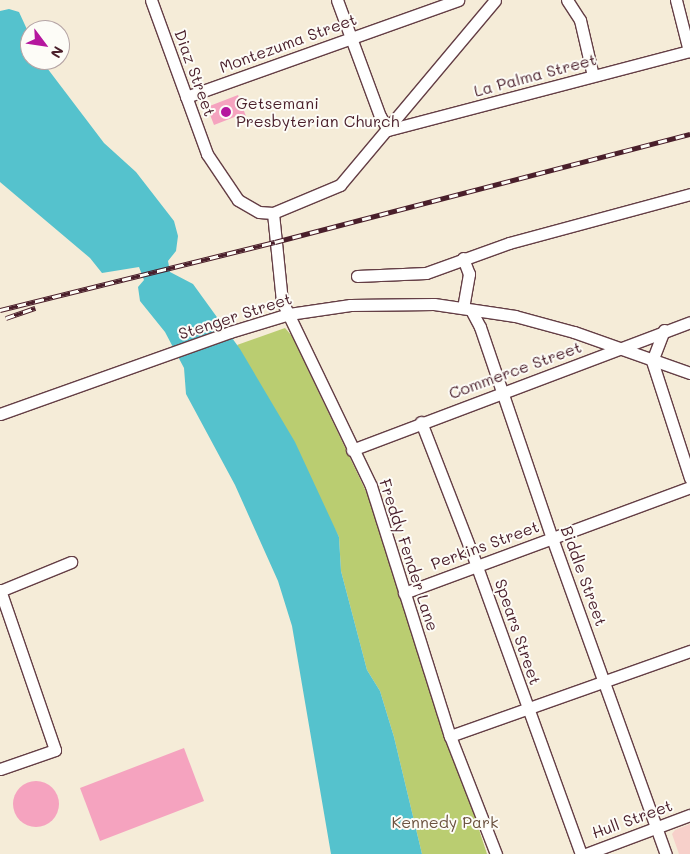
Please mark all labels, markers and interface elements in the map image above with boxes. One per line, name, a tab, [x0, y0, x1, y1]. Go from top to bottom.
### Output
street label: Montezuma Street	[217, 9, 359, 77]
north arrow	[20, 20, 70, 70]
street label: Diaz Street	[170, 27, 220, 119]
text: N	[47, 43, 68, 62]
street label: La Palma Street	[472, 49, 598, 101]
place label: Getsemani Presbyterian Church	[236, 93, 400, 131]
marker: Getsemani Presbyterian Church	[220, 106, 232, 118]
street label: Stenger Street	[176, 289, 294, 343]
street label: Commerce Street	[446, 337, 584, 403]
street label: Freddy Fender Lane	[375, 477, 443, 633]
street label: Perkins Street	[428, 517, 542, 573]
street label: Biddle Street	[557, 523, 611, 629]
street label: Spears Street	[491, 577, 545, 687]
street label: Hull Street	[589, 796, 675, 842]
park label: Kennedy Park	[391, 812, 499, 832]

